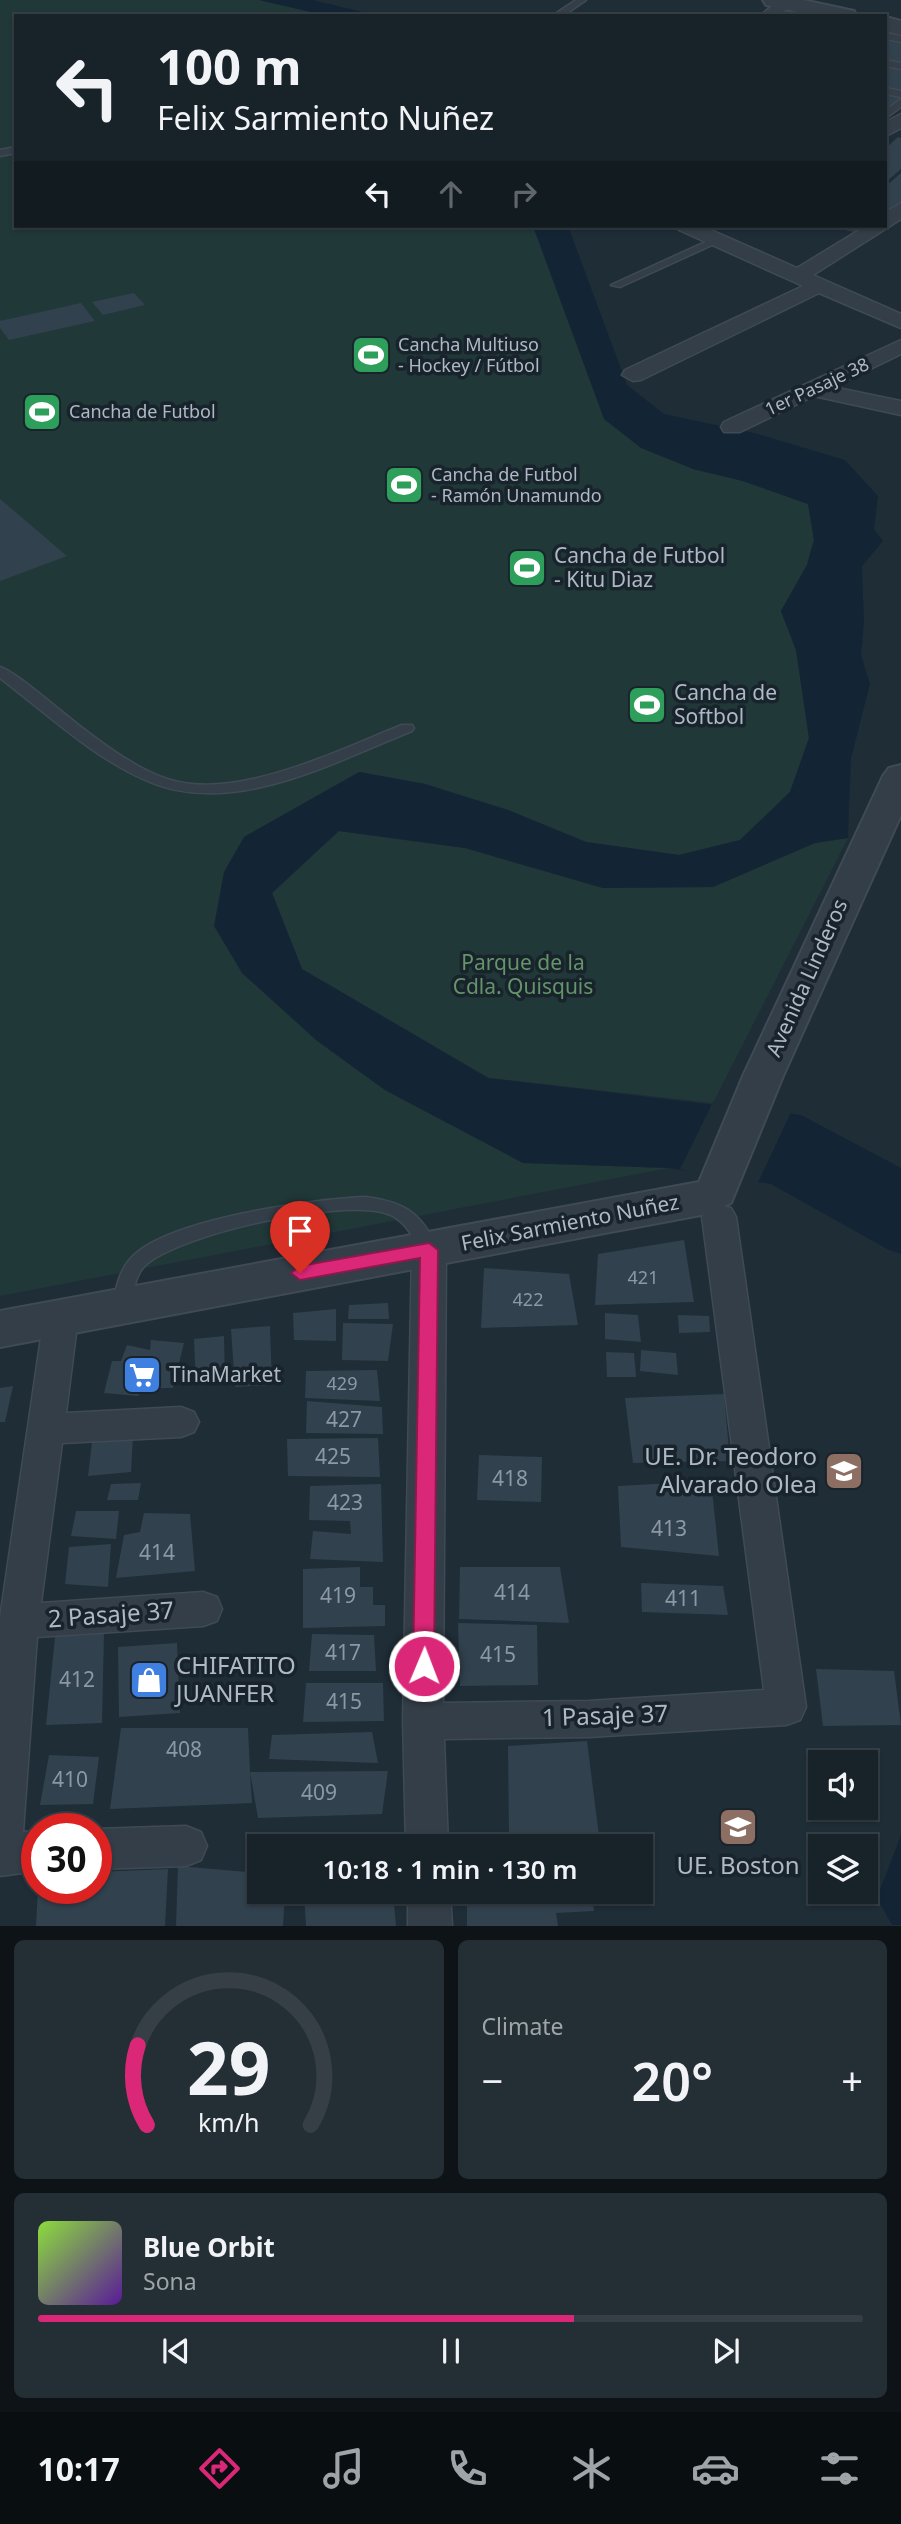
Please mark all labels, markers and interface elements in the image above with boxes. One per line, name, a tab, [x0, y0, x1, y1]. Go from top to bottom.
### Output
text: 100 m	[157, 33, 302, 99]
icon: left	[42, 42, 133, 133]
text: Felix Sarmiento Nuñez	[157, 96, 494, 139]
icon: left	[359, 175, 397, 213]
icon: ahead	[432, 175, 470, 213]
icon: right	[505, 175, 543, 213]
place label: Cancha Multiuso - Hockey / Fútbol	[398, 332, 540, 377]
sports icon: Cancha Multiuso - Hockey / Fútbol	[350, 334, 392, 376]
street label: 1er Pasaje 38	[761, 351, 873, 421]
sports icon: Cancha de Futbol	[21, 391, 63, 433]
place label: Cancha de Futbol	[69, 399, 216, 423]
place label: Cancha de Futbol - Ramón Unamundo	[431, 462, 602, 507]
sports icon: Cancha de Futbol - Ramón Unamundo	[383, 464, 425, 506]
place label: Cancha de Futbol - Kitu Diaz	[554, 541, 725, 593]
sports icon: Cancha de Futbol - Kitu Diaz	[506, 547, 548, 589]
place label: Cancha de Softbol	[674, 678, 777, 730]
sports icon: Cancha de Softbol	[626, 684, 668, 726]
street label: Avenida Linderos	[759, 894, 853, 1061]
park label: Parque de la Cdla. Quisquis	[453, 948, 593, 1000]
street label: Felix Sarmiento Nuñez	[459, 1187, 681, 1257]
pin	[270, 1201, 330, 1273]
icon: arrive	[281, 1212, 319, 1250]
house number: 421	[628, 1265, 658, 1289]
house number: 422	[513, 1287, 543, 1311]
supermarket icon: TinaMarket	[121, 1354, 163, 1396]
place label: TinaMarket	[169, 1360, 281, 1388]
house number: 429	[327, 1371, 357, 1395]
house number: 427	[326, 1405, 362, 1433]
place label: UE. Dr. Teodoro Alvarado Olea	[644, 1439, 817, 1500]
house number: 425	[315, 1442, 351, 1470]
school or university icon: UE. Dr. Teodoro Alvarado Olea	[823, 1450, 865, 1492]
house number: 418	[492, 1464, 528, 1492]
house number: 423	[327, 1488, 363, 1516]
house number: 413	[651, 1514, 687, 1542]
house number: 414	[139, 1538, 175, 1566]
house number: 414	[494, 1578, 530, 1606]
house number: 419	[320, 1581, 356, 1609]
house number: 411	[665, 1584, 701, 1612]
street label: 2 Pasaje 37	[47, 1593, 175, 1634]
position arrow	[387, 1629, 461, 1703]
house number: 417	[325, 1638, 361, 1666]
house number: 415	[480, 1640, 516, 1668]
place label: CHIFATITO JUANFER	[174, 1648, 296, 1709]
shop icon: CHIFATITO JUANFER	[128, 1659, 170, 1701]
house number: 412	[59, 1665, 95, 1693]
house number: 415	[326, 1687, 362, 1715]
street label: 1 Pasaje 37	[541, 1696, 669, 1733]
house number: 408	[166, 1735, 202, 1763]
map controls	[808, 1750, 878, 1904]
button: sound	[808, 1750, 878, 1820]
house number: 410	[52, 1765, 88, 1793]
house number: 409	[301, 1778, 337, 1806]
school or university icon: UE. Boston	[717, 1806, 759, 1848]
speed limit sign: 30	[21, 1813, 112, 1904]
button: layers	[808, 1834, 878, 1904]
place label: UE. Boston	[676, 1848, 800, 1881]
text: 10:18 · 1 min · 130 m	[323, 1851, 577, 1887]
text: Climate	[482, 2010, 564, 2042]
text: 29	[187, 2018, 270, 2117]
text: 20°	[631, 2045, 713, 2116]
text: −	[482, 2054, 503, 2106]
text: +	[841, 2054, 863, 2106]
text: km/h	[198, 2105, 260, 2139]
text: Blue Orbit	[143, 2229, 275, 2265]
text: Sona	[143, 2265, 197, 2297]
icon: previous	[157, 2332, 195, 2370]
icon: pause	[432, 2332, 470, 2370]
icon: next	[707, 2332, 745, 2370]
icon: directions	[195, 2444, 244, 2493]
icon: music	[319, 2444, 368, 2493]
icon: phone	[443, 2444, 492, 2493]
icon: climate	[567, 2444, 616, 2493]
icon: car	[691, 2444, 740, 2493]
icon: filters	[815, 2444, 864, 2493]
text: 10:17	[37, 2447, 120, 2490]

